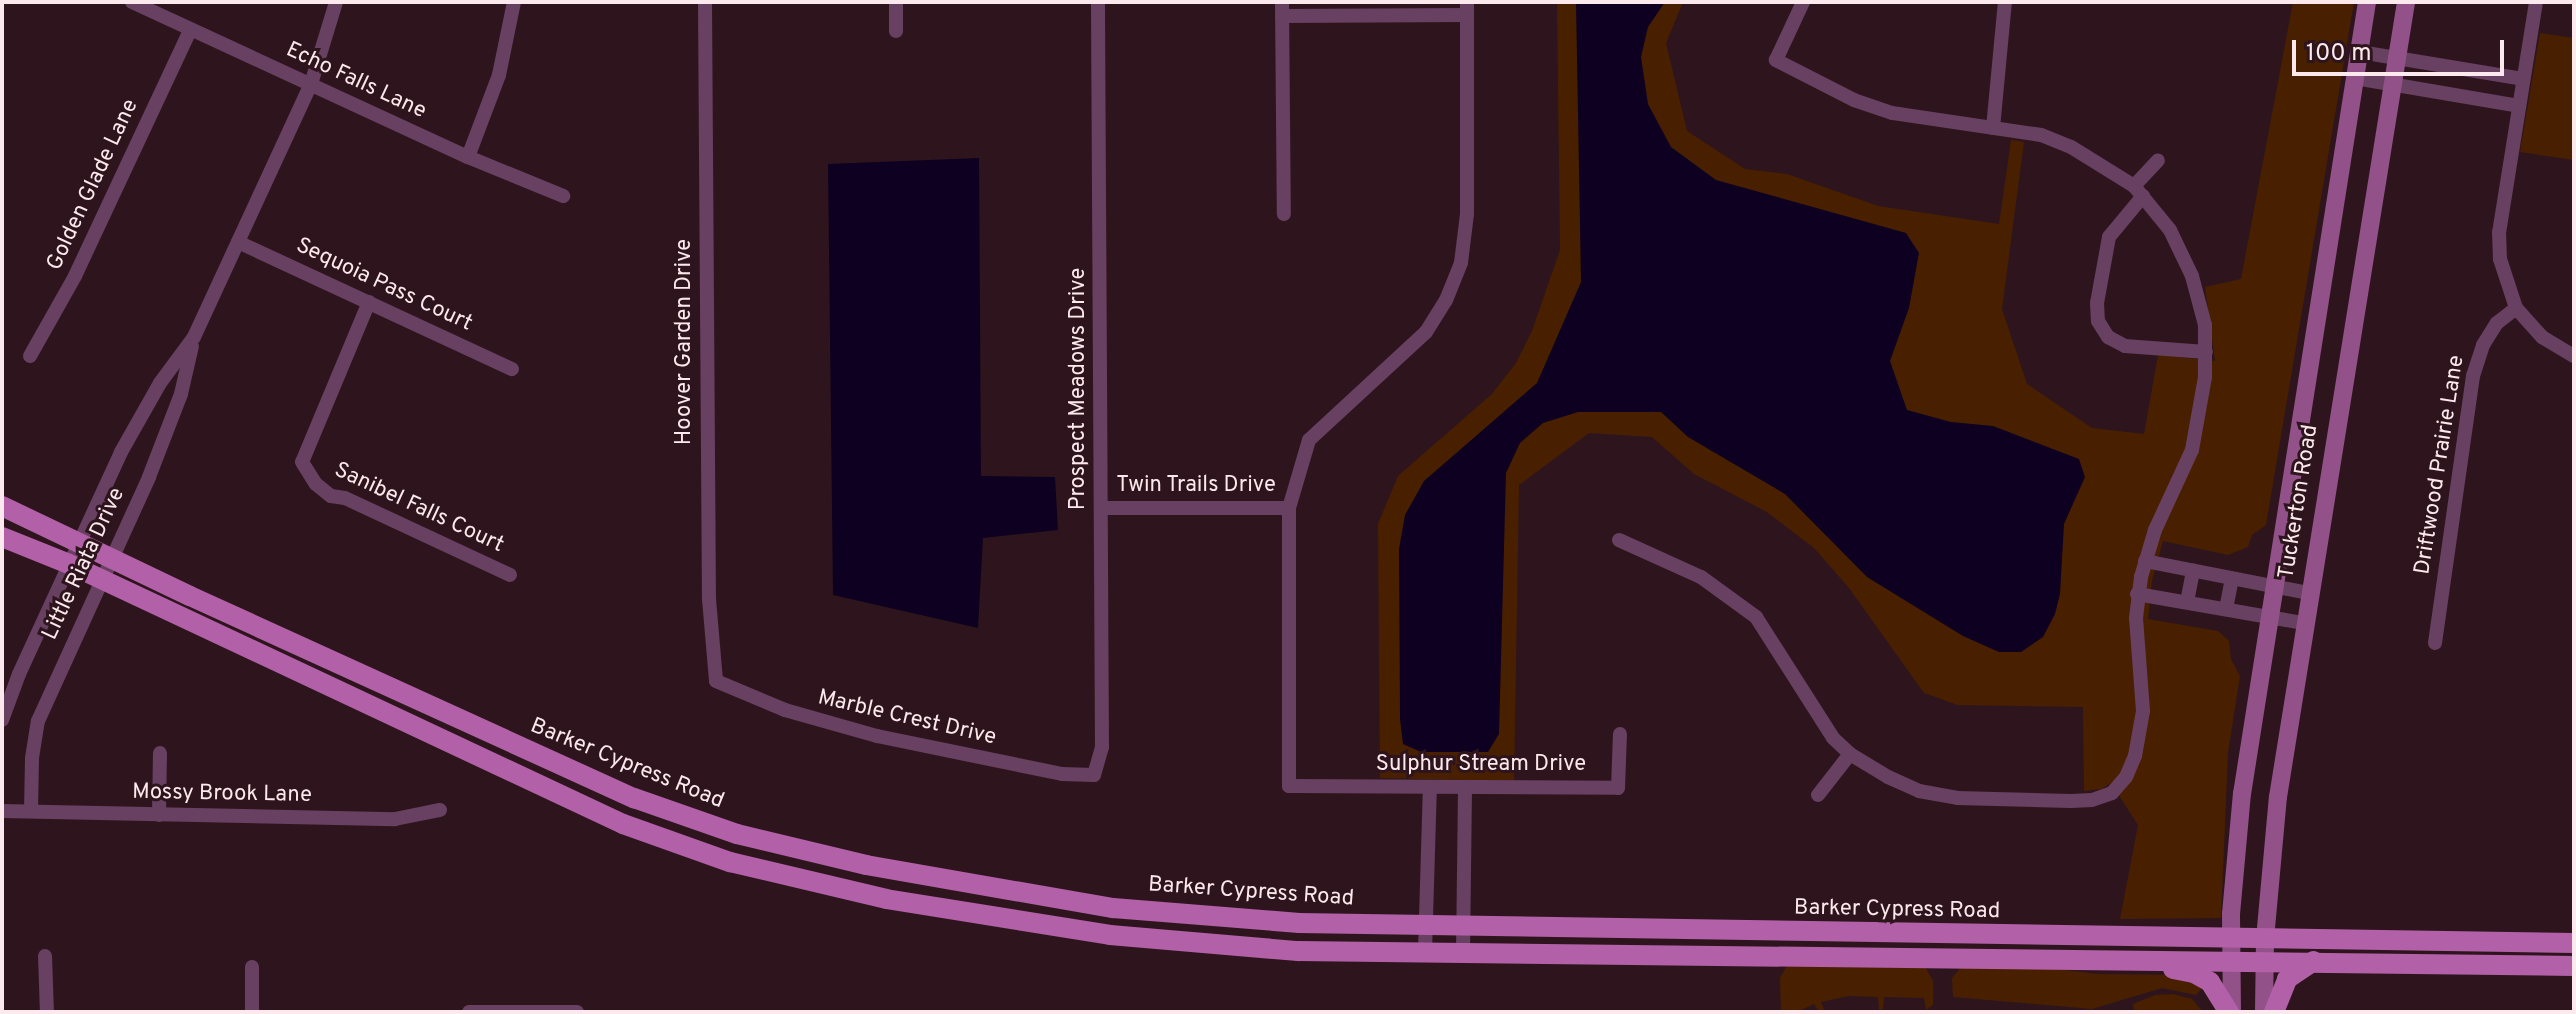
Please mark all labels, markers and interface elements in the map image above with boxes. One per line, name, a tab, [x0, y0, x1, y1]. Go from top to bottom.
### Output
scale bar	[2296, 24, 2508, 74]
street label: Echo Falls Lane	[282, 37, 430, 125]
text: 100 m	[2306, 39, 2372, 69]
street label: Golden Glade Lane	[42, 95, 144, 275]
street label: Sequoia Pass Court	[292, 233, 476, 337]
street label: Hoover Garden Drive	[672, 239, 698, 445]
street label: Prospect Meadows Drive	[1066, 268, 1092, 510]
street label: Driftwood Prairie Lane	[2410, 353, 2470, 577]
street label: Tuckerton Road	[2274, 423, 2324, 581]
street label: Sanibel Falls Court	[330, 457, 508, 559]
street label: Twin Trails Drive	[1116, 473, 1276, 499]
street label: Little Riata Drive	[37, 484, 131, 644]
street label: Marble Crest Drive	[815, 685, 999, 751]
street label: Barker Cypress Road	[526, 713, 728, 815]
street label: Sulphur Stream Drive	[1376, 752, 1586, 778]
street label: Mossy Brook Lane	[132, 779, 312, 809]
street label: Barker Cypress Road	[1147, 872, 1355, 912]
street label: Barker Cypress Road	[1794, 895, 2000, 925]

